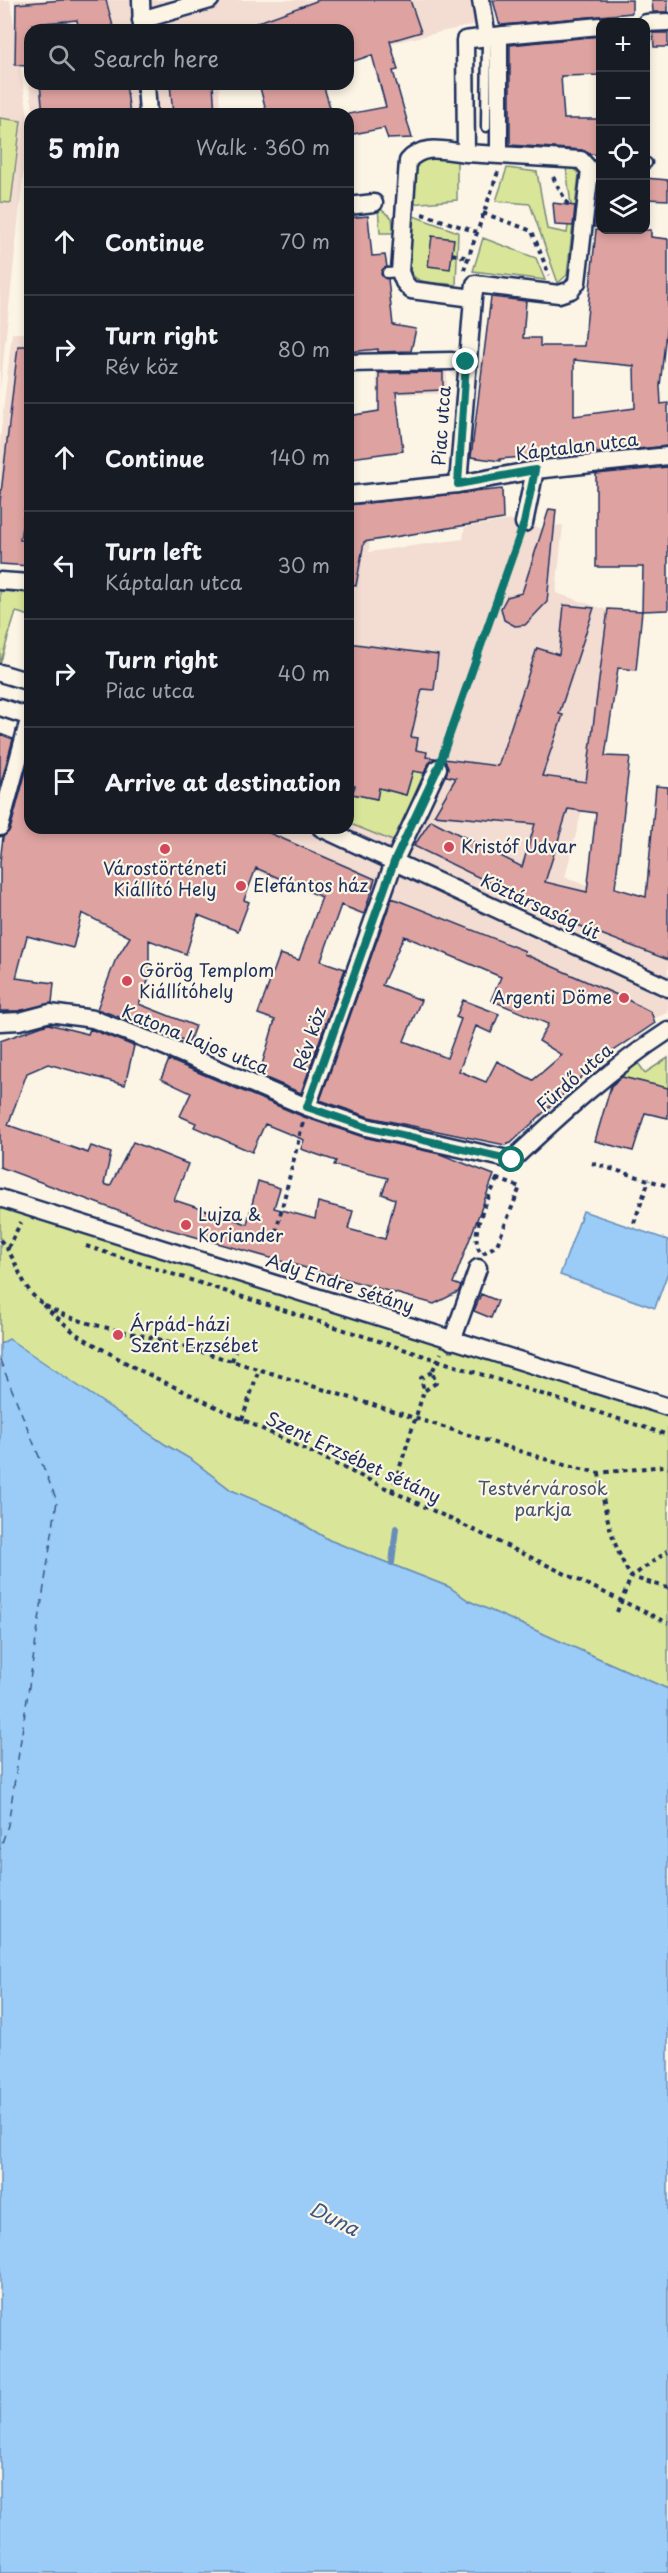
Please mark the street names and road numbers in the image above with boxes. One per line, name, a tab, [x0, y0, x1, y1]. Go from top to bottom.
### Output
street label: Piac utca	[424, 384, 457, 467]
street label: Káptalan utca	[514, 424, 640, 466]
street label: Köztársaság út	[476, 866, 605, 945]
street label: Katona Lajos utca	[118, 997, 273, 1080]
street label: Rév köz	[285, 1003, 332, 1074]
street label: Fürdő utca	[530, 1036, 619, 1118]
street label: Ady Endre sétány	[263, 1246, 418, 1319]
street label: Szent Erzsébet sétány	[261, 1404, 446, 1509]

